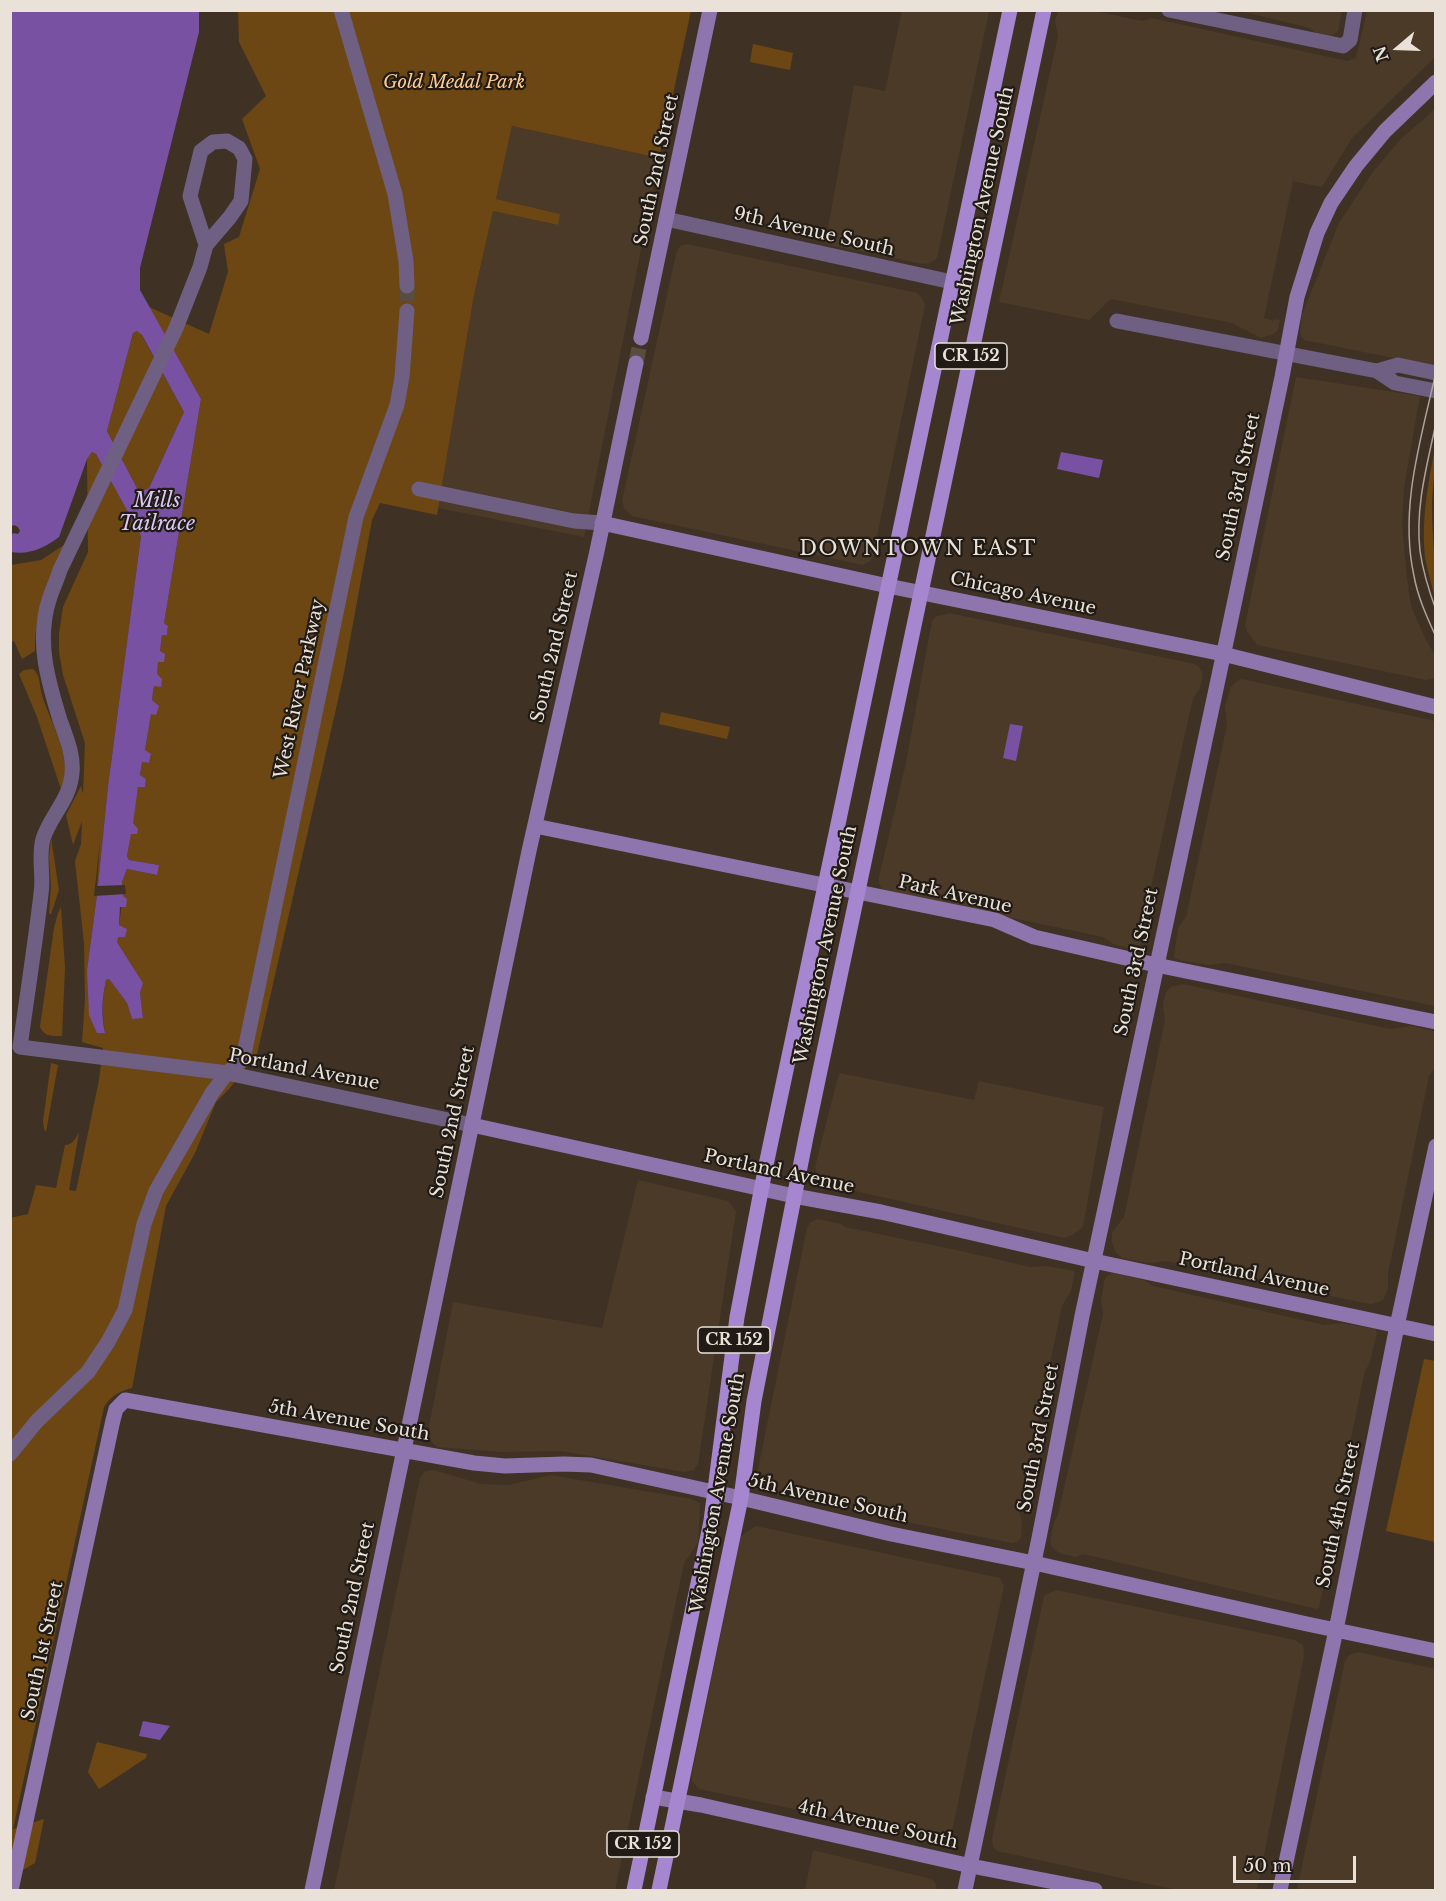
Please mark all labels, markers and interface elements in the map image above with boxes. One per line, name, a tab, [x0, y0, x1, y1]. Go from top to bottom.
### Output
north arrow	[1368, 18, 1428, 78]
text: N	[1369, 43, 1393, 64]
park label: Gold Medal Park	[383, 72, 525, 94]
street label: Washington Avenue South	[947, 84, 1019, 328]
street label: South 2nd Street	[630, 92, 684, 248]
street label: 9th Avenue South	[732, 203, 896, 261]
road number: CR 152	[935, 343, 1007, 369]
street label: South 3rd Street	[1213, 411, 1265, 563]
water label: Mills Tailrace	[119, 489, 195, 536]
district label: DOWNTOWN EAST	[799, 537, 1037, 561]
street label: Chicago Avenue	[948, 568, 1098, 620]
street label: South 2nd Street	[527, 569, 583, 725]
street label: West River Parkway	[270, 597, 330, 781]
street label: Washington Avenue South	[790, 823, 862, 1067]
street label: Park Avenue	[896, 871, 1014, 919]
street label: South 3rd Street	[1111, 886, 1163, 1038]
street label: South 2nd Street	[426, 1044, 480, 1200]
street label: Portland Avenue	[227, 1045, 381, 1095]
street label: Portland Avenue	[702, 1146, 856, 1198]
street label: Portland Avenue	[1177, 1249, 1331, 1301]
road number: CR 152	[698, 1327, 770, 1353]
street label: South 3rd Street	[1014, 1362, 1064, 1514]
street label: Washington Avenue South	[686, 1371, 750, 1615]
street label: 5th Avenue South	[267, 1396, 431, 1446]
street label: South 4th Street	[1313, 1440, 1365, 1590]
street label: 5th Avenue South	[746, 1470, 910, 1528]
street label: South 2nd Street	[326, 1520, 380, 1676]
street label: South 1st Street	[18, 1579, 68, 1723]
street label: 4th Avenue South	[796, 1796, 960, 1854]
road number: CR 152	[607, 1831, 679, 1857]
scale bar	[1236, 1844, 1359, 1882]
text: 50 m	[1244, 1855, 1292, 1877]

